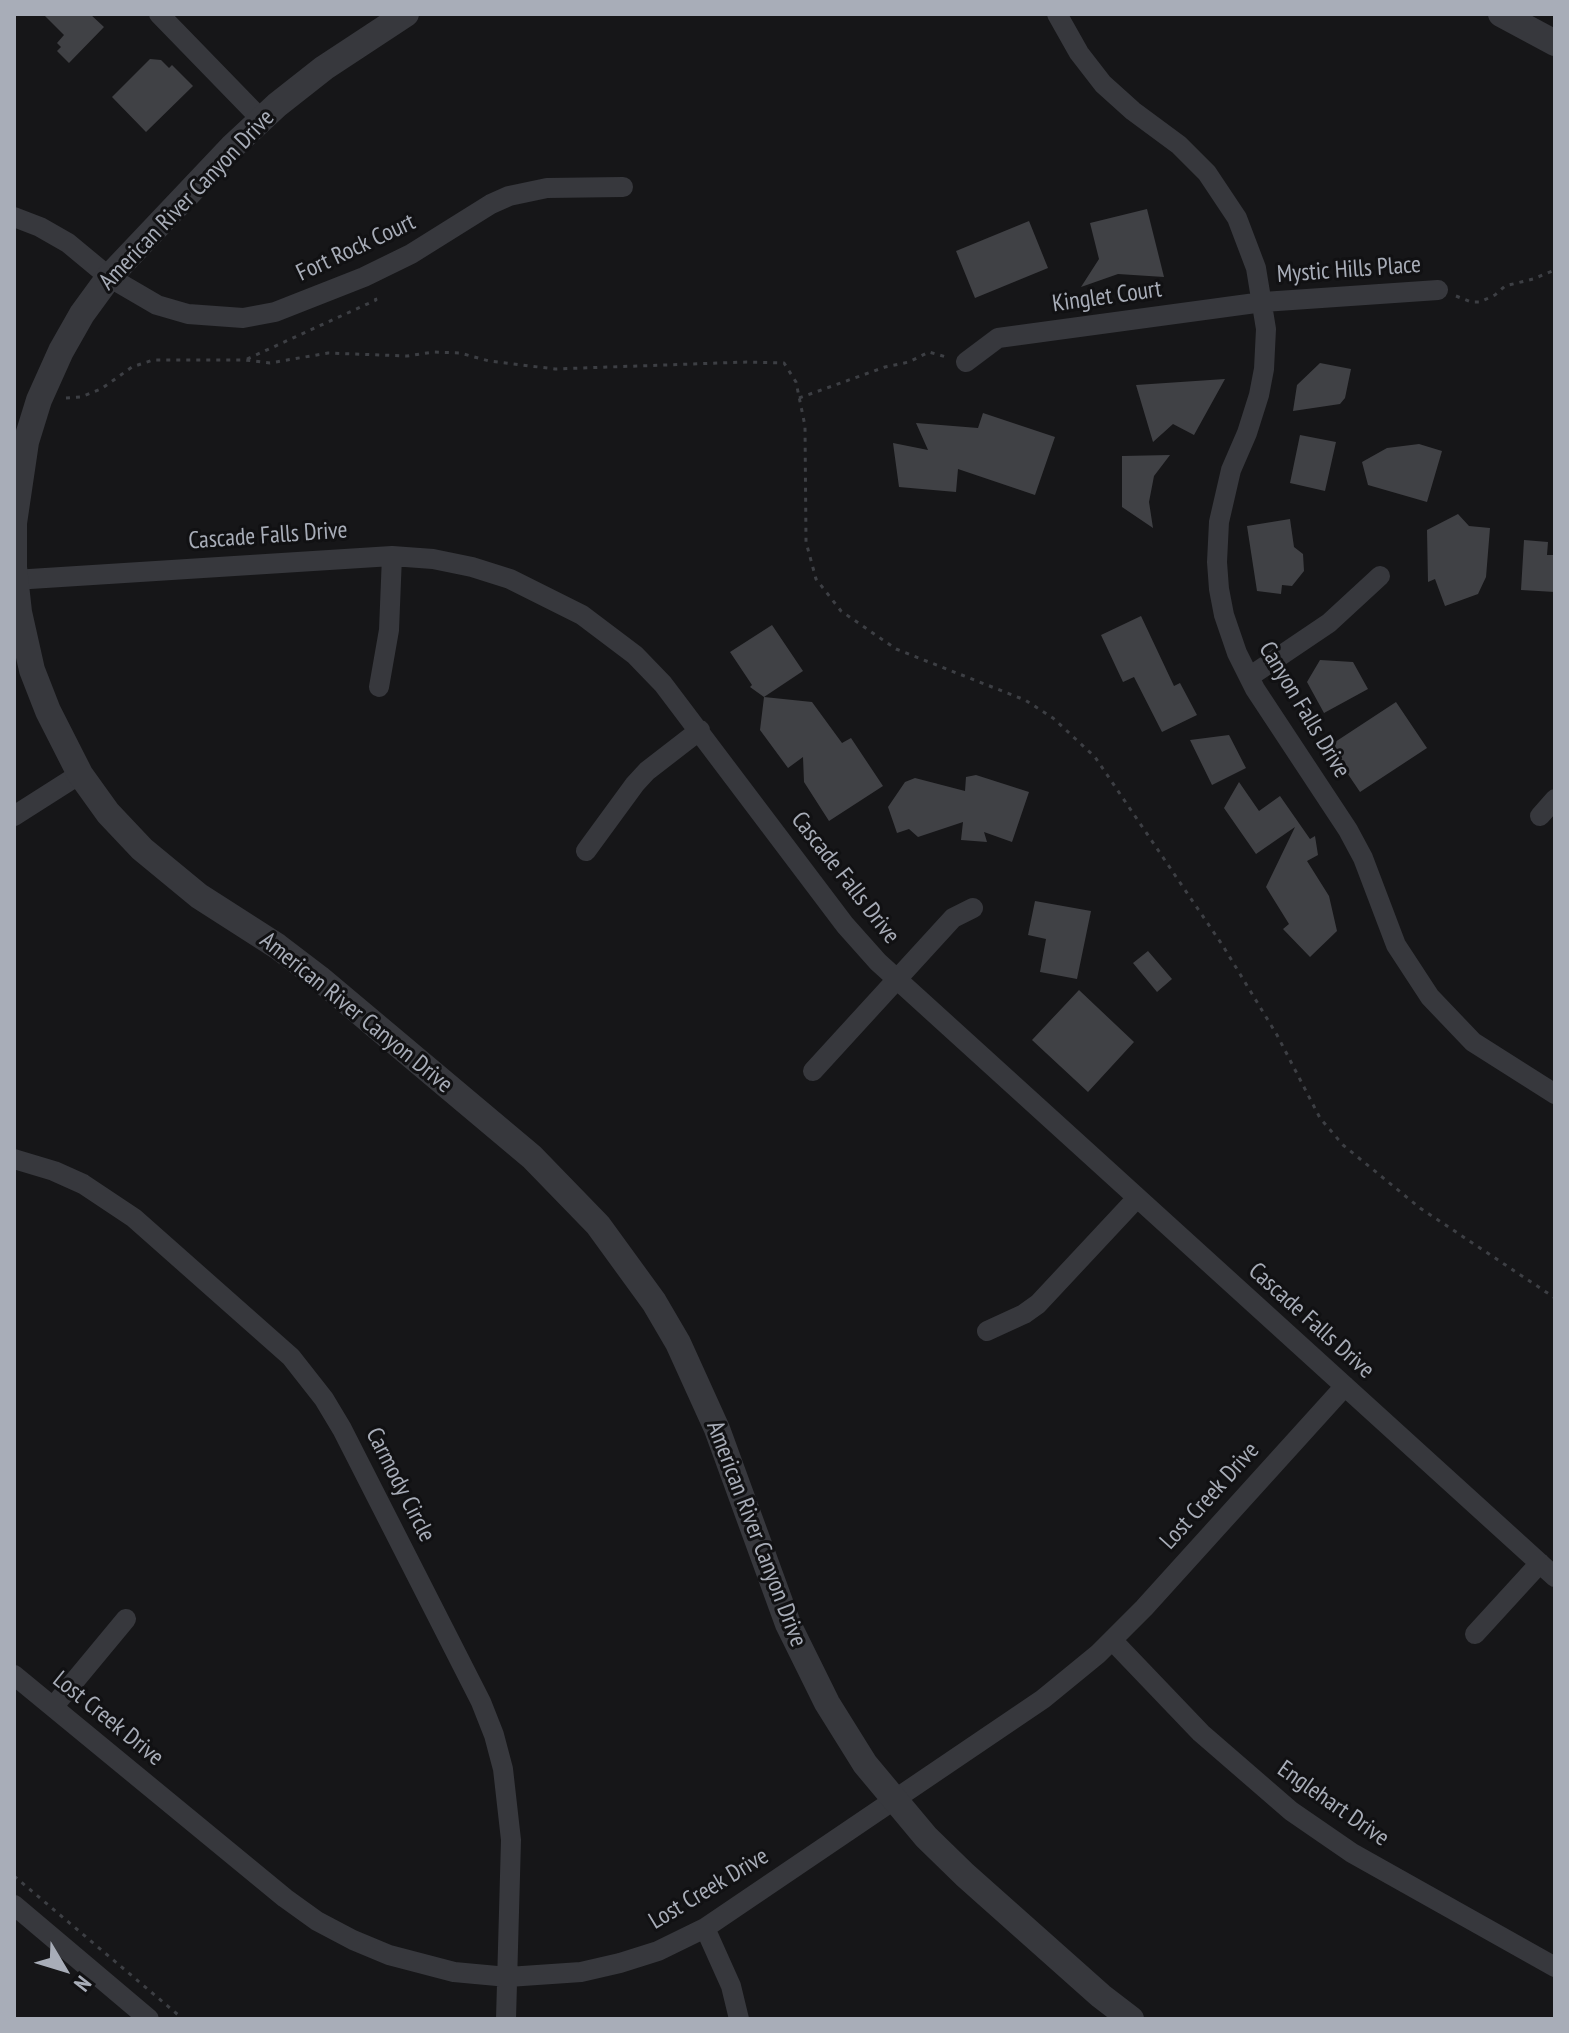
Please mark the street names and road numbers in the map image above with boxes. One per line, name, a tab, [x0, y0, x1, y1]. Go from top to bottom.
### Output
street label: American River Canyon Drive	[93, 104, 281, 296]
street label: Fort Rock Court	[292, 208, 420, 288]
street label: Mystic Hills Place	[1276, 251, 1422, 289]
street label: Kinglet Court	[1051, 275, 1163, 319]
street label: Cascade Falls Drive	[187, 516, 349, 556]
street label: Canyon Falls Drive	[1252, 637, 1356, 783]
street label: Cascade Falls Drive	[785, 806, 905, 950]
street label: American River Canyon Drive	[254, 926, 458, 1100]
street label: Cascade Falls Drive	[1242, 1257, 1380, 1385]
street label: American River Canyon Drive	[700, 1417, 812, 1651]
street label: Carmody Circle	[359, 1423, 441, 1547]
street label: Lost Creek Drive	[1154, 1437, 1266, 1555]
street label: Lost Creek Drive	[47, 1666, 169, 1772]
street label: Englehart Drive	[1272, 1755, 1394, 1853]
street label: Lost Creek Drive	[644, 1842, 774, 1936]

